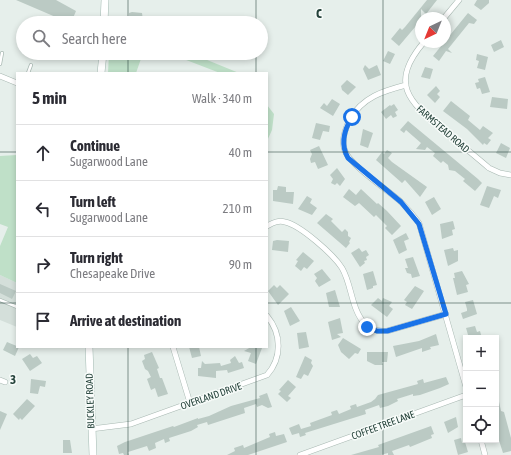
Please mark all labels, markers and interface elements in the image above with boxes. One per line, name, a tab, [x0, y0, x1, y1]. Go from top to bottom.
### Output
text: C	[316, 6, 322, 21]
north arrow	[415, 12, 451, 48]
search box	[16, 16, 268, 60]
icon: search	[30, 27, 52, 49]
text: Search here	[62, 30, 127, 47]
text: 5 min	[32, 88, 67, 108]
text: Walk · 340 m	[192, 91, 252, 106]
street label: FARMSTEAD ROAD	[414, 103, 472, 155]
route start	[343, 108, 361, 126]
text: Continue	[70, 137, 120, 154]
icon: ahead	[32, 142, 54, 164]
text: 40 m	[229, 145, 252, 160]
text: Sugarwood Lane	[70, 154, 148, 169]
text: Turn left	[70, 193, 116, 210]
icon: left	[32, 198, 54, 220]
text: 210 m	[223, 201, 252, 216]
text: Sugarwood Lane	[70, 210, 148, 225]
text: Turn right	[70, 249, 123, 266]
icon: right	[32, 254, 54, 276]
text: 90 m	[229, 257, 252, 272]
text: Chesapeake Drive	[70, 266, 155, 281]
icon: arrive	[32, 310, 54, 332]
text: Arrive at destination	[70, 312, 181, 329]
route end	[358, 318, 376, 336]
map controls	[463, 335, 499, 443]
button: +	[463, 335, 499, 371]
button: −	[463, 371, 499, 407]
text: 3	[10, 372, 16, 387]
street label: BUCKLEY ROAD	[84, 373, 96, 429]
street label: OVERLAND DRIVE	[179, 380, 244, 412]
button: locate	[463, 407, 499, 443]
street label: COFFEE TREE LANE	[350, 408, 417, 442]

